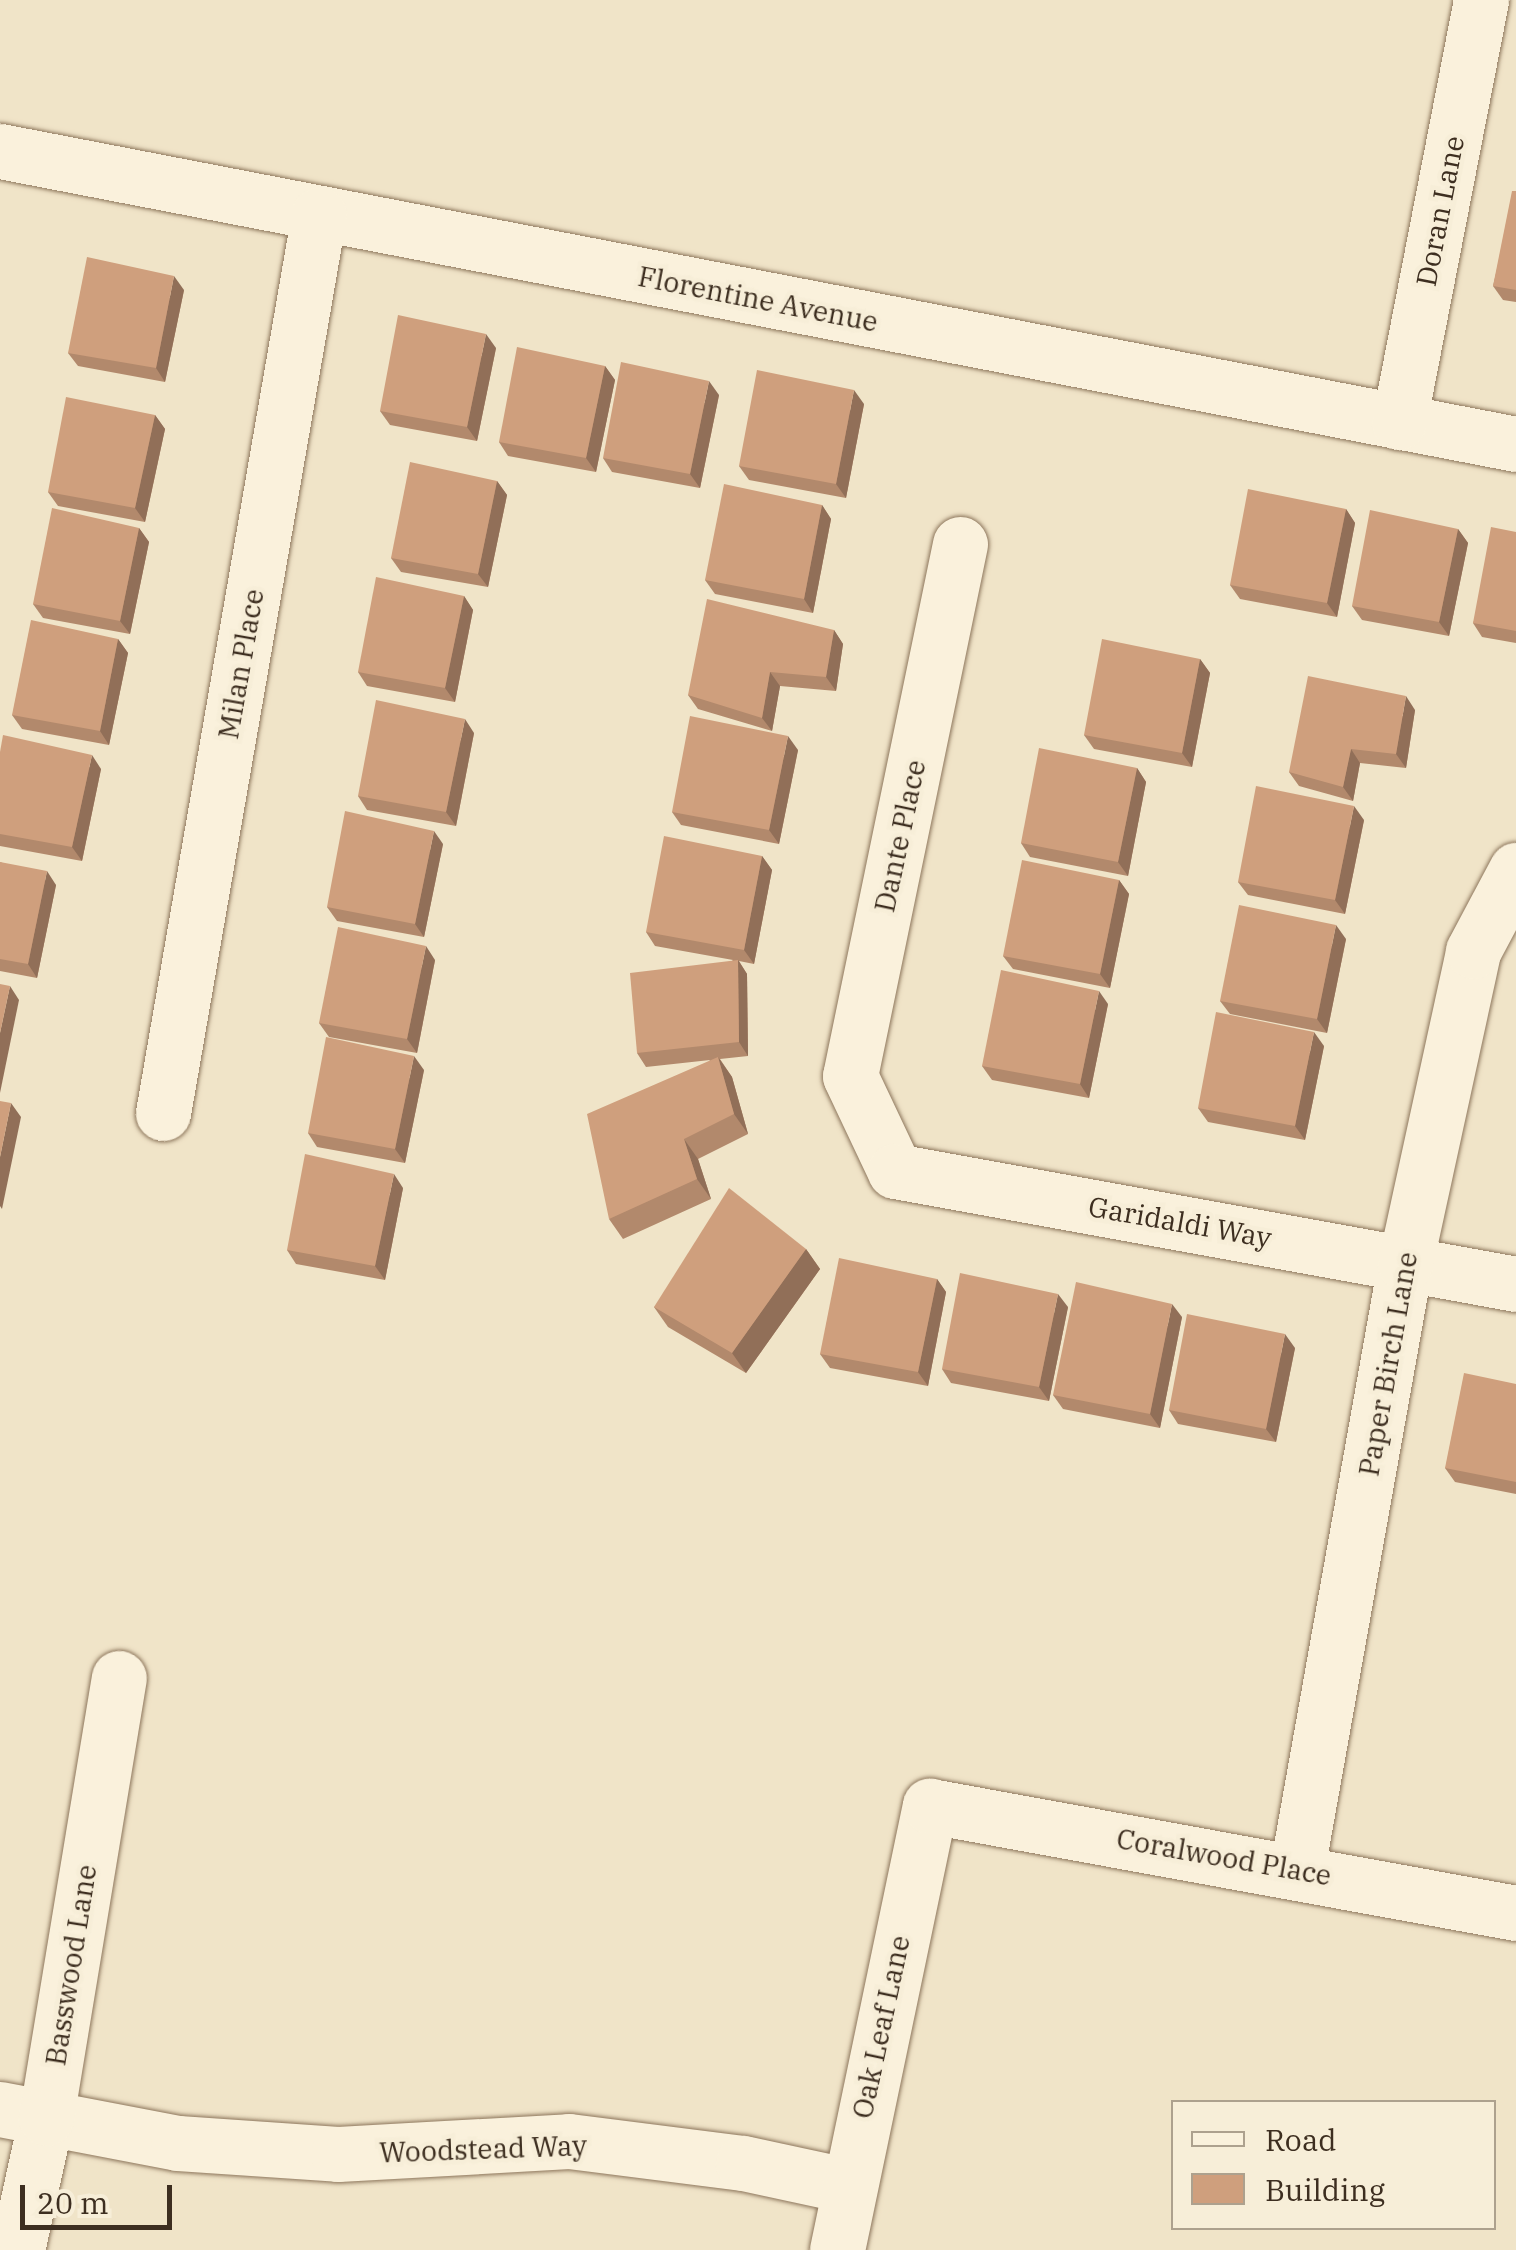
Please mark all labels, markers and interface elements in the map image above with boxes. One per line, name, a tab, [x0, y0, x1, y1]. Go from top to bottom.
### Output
street label: Doran Lane	[1409, 133, 1471, 289]
street label: Florentine Avenue	[635, 259, 881, 339]
street label: Milan Place	[211, 586, 271, 742]
street label: Dante Place	[867, 757, 933, 915]
street label: Garidaldi Way	[1086, 1189, 1274, 1255]
street label: Paper Birch Lane	[1352, 1249, 1424, 1479]
street label: Coralwood Place	[1114, 1822, 1334, 1892]
street label: Basswood Lane	[39, 1862, 103, 2068]
street label: Oak Leaf Lane	[845, 1932, 917, 2122]
legend	[1171, 2100, 1496, 2230]
text: Road	[1265, 2120, 1337, 2159]
street label: Woodstead Way	[379, 2129, 587, 2169]
scale bar	[25, 2165, 178, 2227]
text: Building	[1265, 2170, 1385, 2209]
text: 20 m	[37, 2183, 109, 2222]

